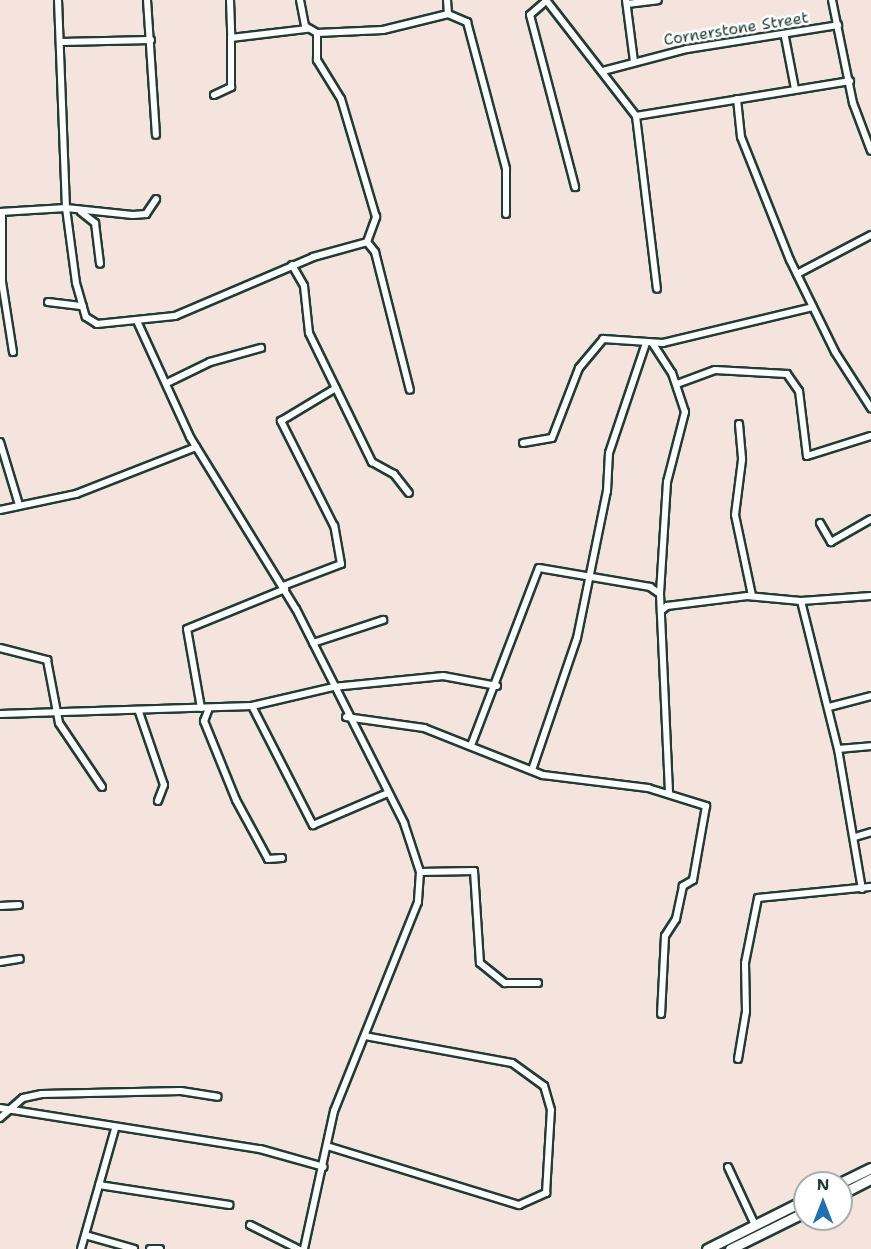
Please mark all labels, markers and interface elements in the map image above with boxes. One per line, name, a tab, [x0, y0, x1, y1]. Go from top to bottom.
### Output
street label: Cornerstone Street	[662, 8, 810, 50]
north arrow	[793, 1171, 853, 1231]
text: N	[817, 1174, 829, 1195]

